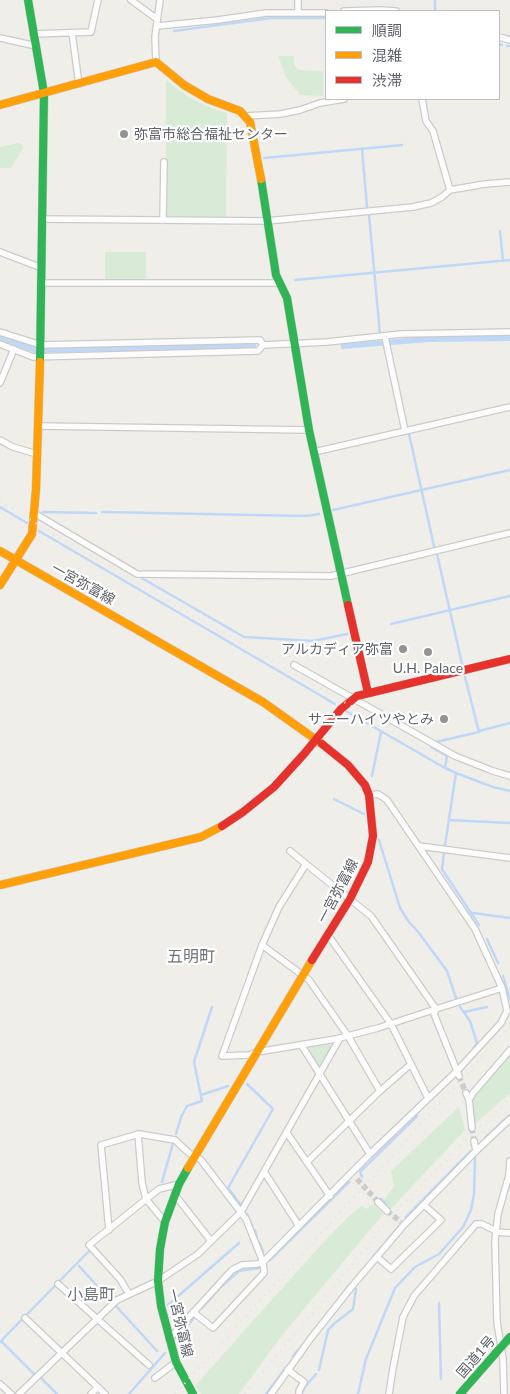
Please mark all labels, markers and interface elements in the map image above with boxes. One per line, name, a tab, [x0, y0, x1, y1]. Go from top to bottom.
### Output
legend	[325, 10, 500, 100]
text: 順調	[372, 21, 402, 39]
text: 混雑	[372, 46, 402, 64]
text: 渋滞	[372, 71, 402, 89]
place label: 弥富市総合福祉センター	[134, 126, 288, 142]
marker: 弥富市総合福祉センター	[118, 128, 130, 140]
street label: 一宮弥富線	[48, 560, 118, 608]
place label: アルカディア弥富	[281, 641, 393, 657]
marker: アルカディア弥富	[397, 643, 409, 655]
marker: U.H. Palace	[422, 646, 434, 658]
place label: U.H. Palace	[393, 660, 463, 676]
place label: サニーハイツやとみ	[308, 711, 434, 727]
marker: サニーハイツやとみ	[438, 713, 450, 725]
street label: 一宮弥富線	[314, 856, 362, 926]
district label: 五明町	[167, 947, 215, 967]
district label: 小島町	[67, 1285, 115, 1305]
street label: 一宮弥富線	[164, 1287, 196, 1359]
street label: 国道1号	[453, 1333, 499, 1381]

